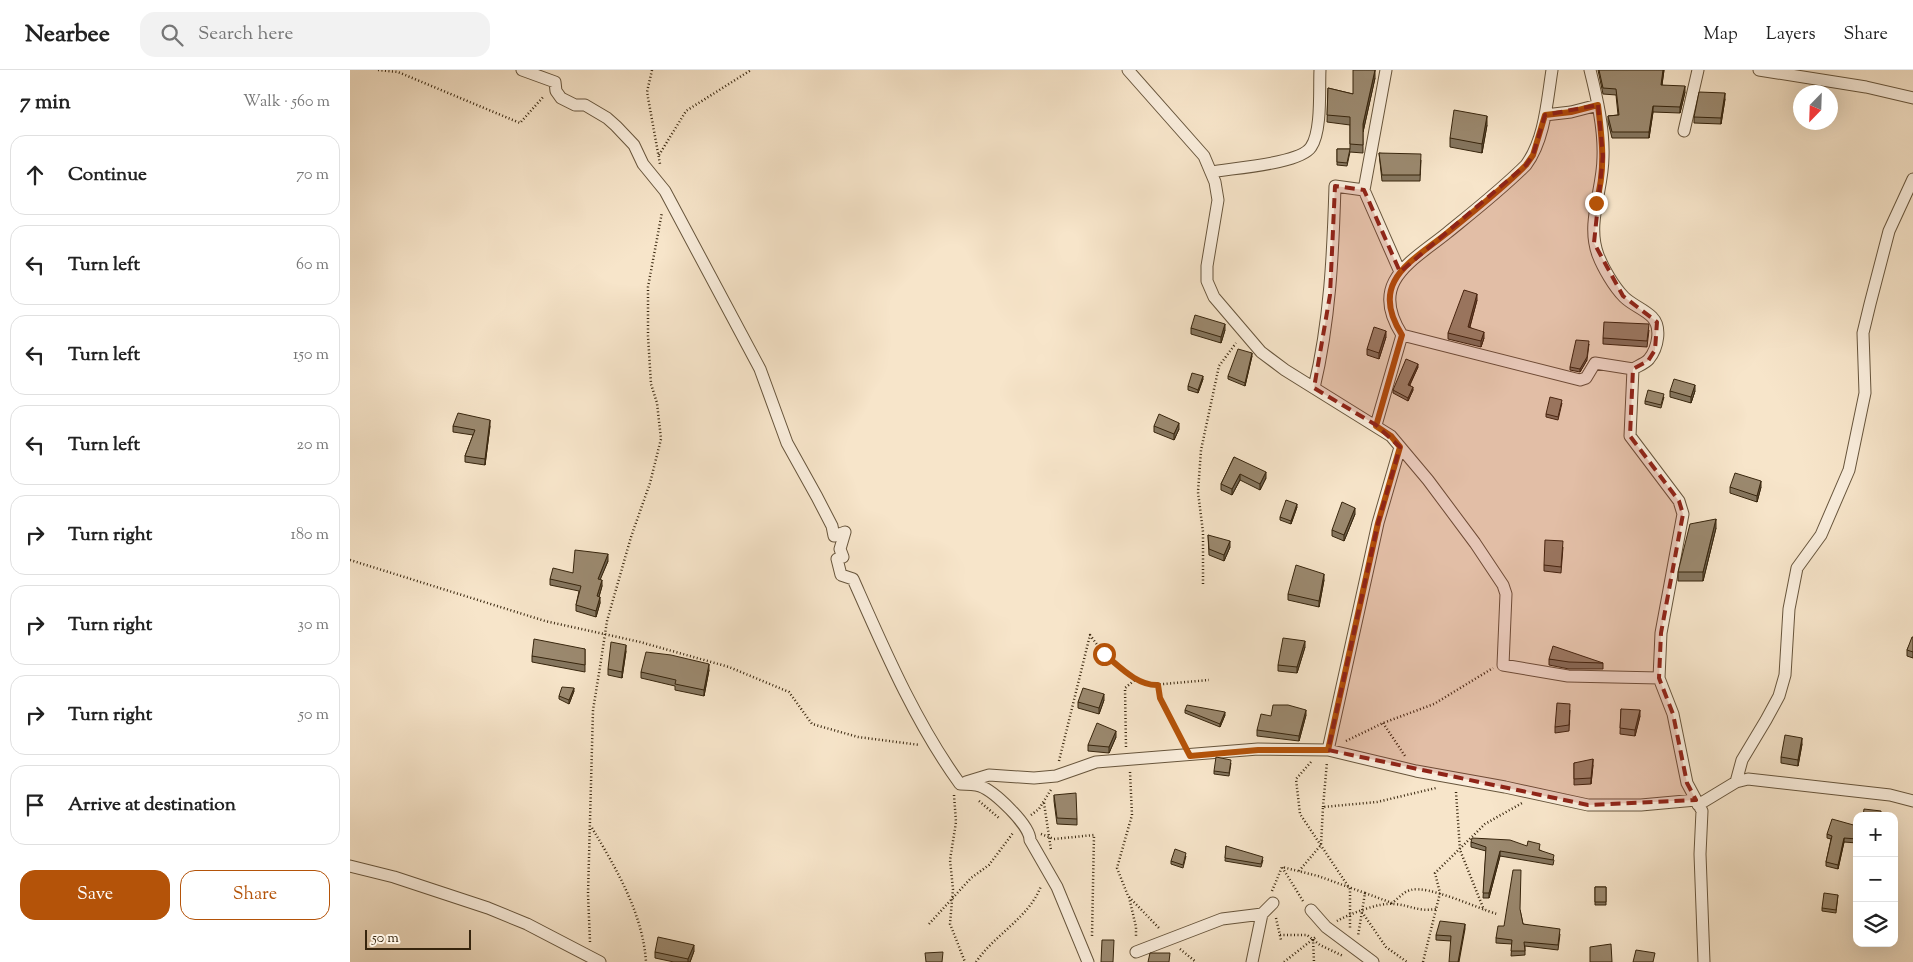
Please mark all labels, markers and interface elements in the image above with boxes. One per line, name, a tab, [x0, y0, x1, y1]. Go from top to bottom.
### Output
search box	[140, 12, 490, 57]
text: Nearbee	[25, 18, 110, 52]
icon: search	[158, 21, 186, 49]
text: Search here	[198, 21, 293, 48]
text: Map	[1703, 22, 1738, 48]
text: Layers	[1766, 22, 1816, 48]
text: Share	[1844, 22, 1888, 48]
north arrow	[1793, 85, 1838, 130]
text: 7 min	[20, 88, 71, 118]
text: Walk · 560 m	[243, 91, 330, 114]
icon: ahead	[21, 161, 49, 189]
text: Continue	[68, 162, 147, 189]
text: 70 m	[296, 164, 329, 187]
route end	[1585, 192, 1608, 215]
icon: left	[21, 251, 49, 279]
text: Turn left	[68, 252, 140, 279]
text: 60 m	[296, 254, 329, 277]
icon: left	[21, 341, 49, 369]
text: Turn left	[68, 342, 140, 369]
text: 150 m	[293, 344, 329, 367]
icon: left	[21, 431, 49, 459]
text: Turn left	[68, 432, 140, 459]
text: 20 m	[296, 434, 329, 457]
icon: right	[21, 521, 49, 549]
text: Turn right	[68, 522, 152, 549]
text: 180 m	[290, 524, 329, 547]
icon: right	[21, 611, 49, 639]
text: Turn right	[68, 612, 152, 639]
text: 30 m	[298, 614, 329, 637]
route start	[1093, 643, 1116, 666]
icon: right	[21, 701, 49, 729]
text: Turn right	[68, 702, 152, 729]
text: 50 m	[298, 704, 329, 727]
icon: arrive	[21, 791, 49, 819]
text: Arrive at destination	[68, 792, 236, 819]
map controls	[1853, 812, 1898, 947]
button: +	[1853, 812, 1898, 857]
button: −	[1853, 857, 1898, 902]
button: Save	[20, 870, 170, 920]
button: Share	[180, 870, 330, 920]
button: layers	[1853, 902, 1898, 947]
scale bar	[365, 927, 471, 950]
text: 50 m	[372, 929, 399, 949]

